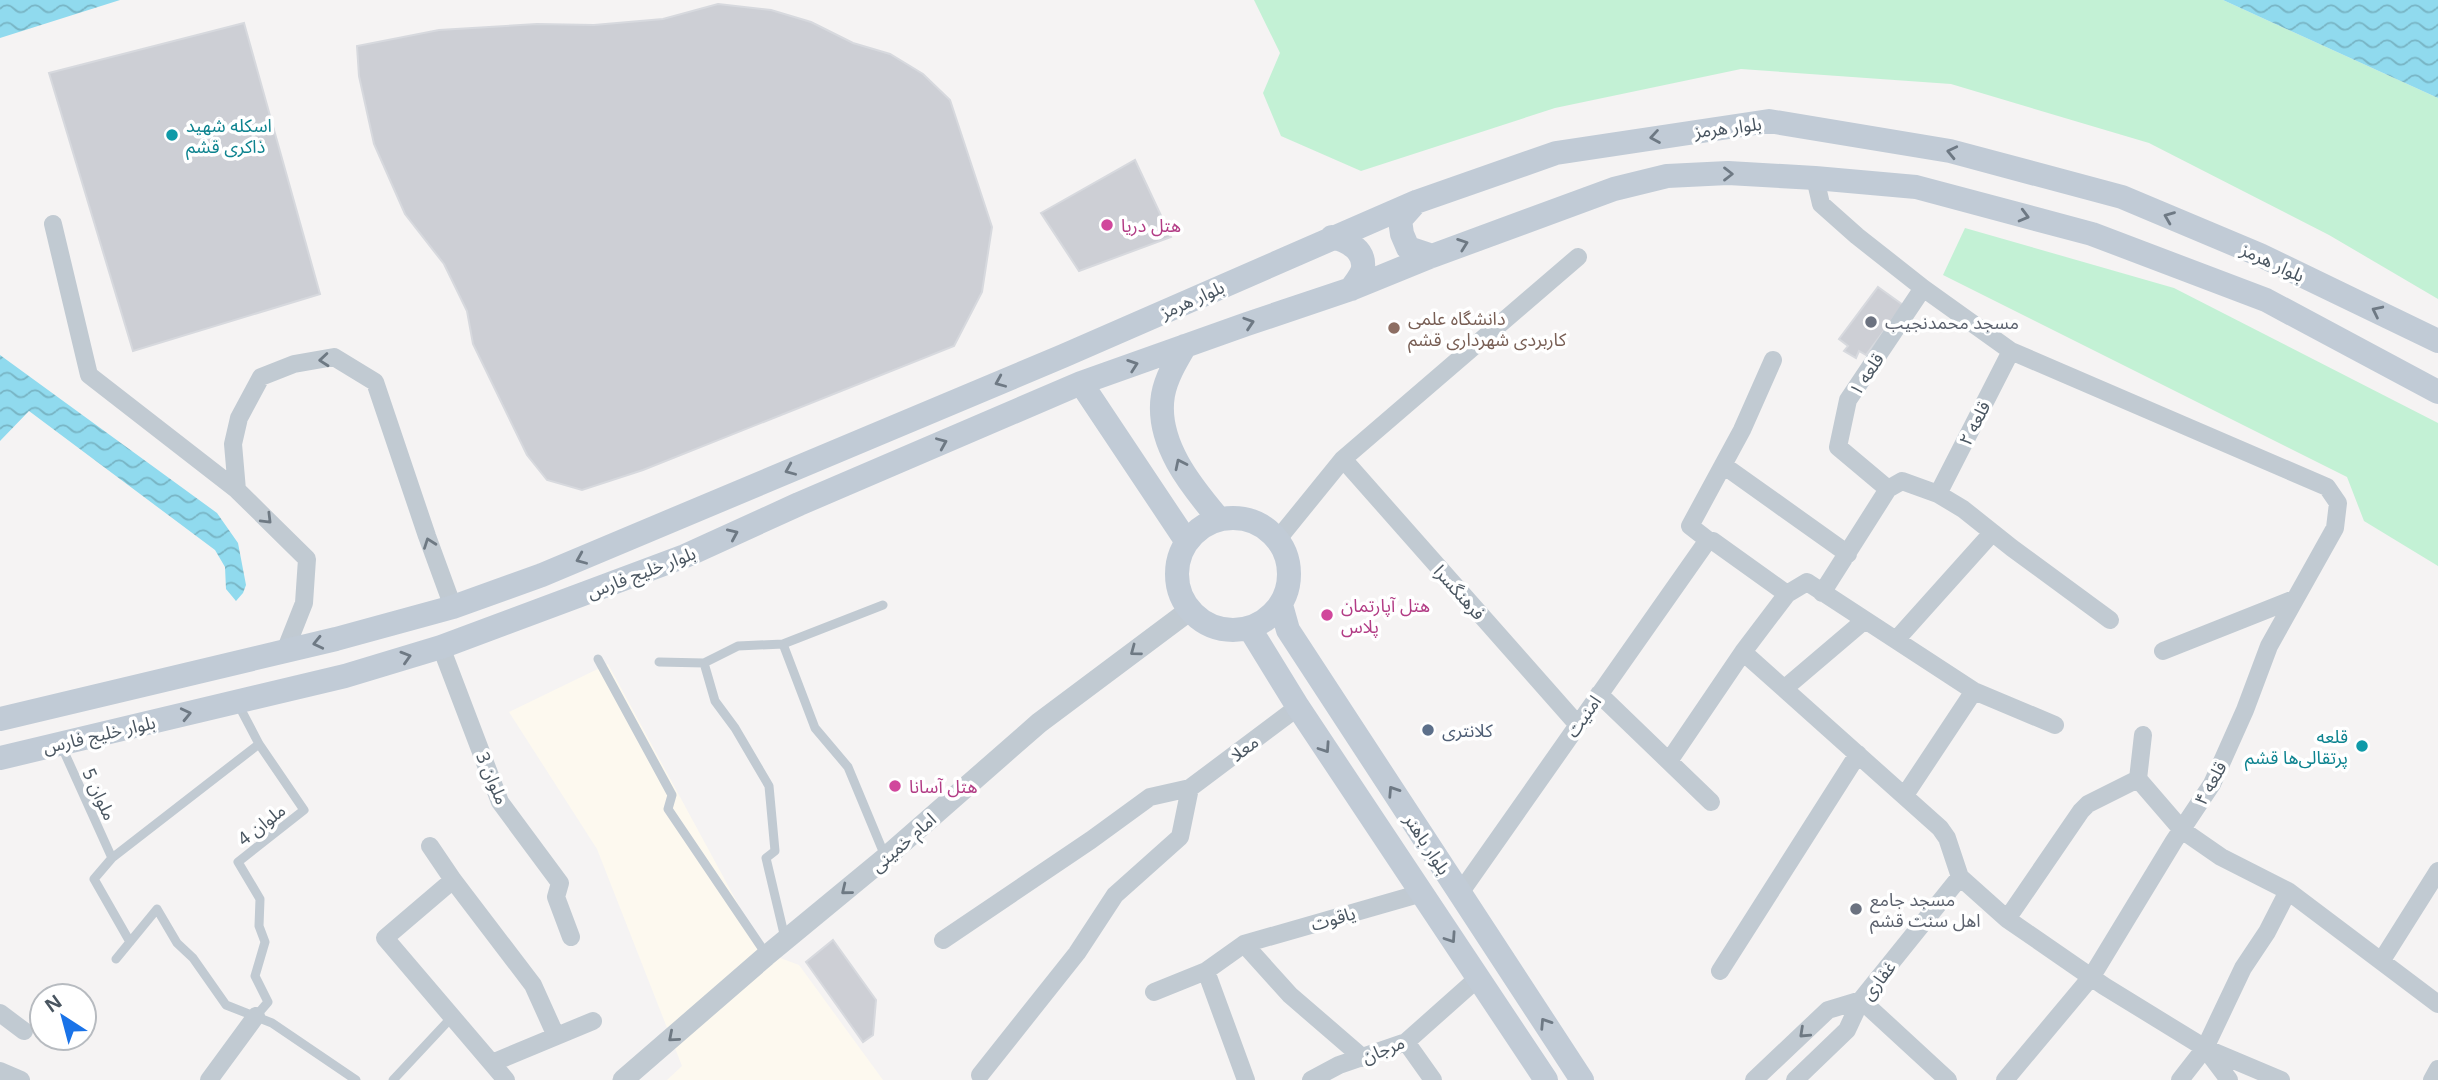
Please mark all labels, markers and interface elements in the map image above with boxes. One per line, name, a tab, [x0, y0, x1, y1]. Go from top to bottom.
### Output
street label: بلوار هرمز	[1692, 111, 1763, 143]
place label: اسکله شهید ذاکری قشم	[186, 113, 272, 160]
marker: اسکله شهید ذاکری قشم	[164, 127, 180, 143]
one-way arrow	[1649, 129, 1660, 144]
one-way arrow	[1946, 146, 1958, 161]
one-way arrow	[1722, 166, 1733, 181]
one-way arrow	[2018, 208, 2030, 222]
one-way arrow	[2164, 211, 2177, 225]
place label: هتل دریا	[1121, 213, 1181, 237]
marker: هتل دریا	[1099, 217, 1115, 233]
street label: بلوار هرمز	[2236, 236, 2309, 287]
one-way arrow	[1456, 239, 1468, 253]
street label: بلوار هرمز	[1155, 274, 1228, 324]
one-way arrow	[2372, 305, 2384, 319]
place label: دانشگاه علمی کاربردی شهرداری قشم	[1408, 306, 1567, 353]
place label: مسجد محمدنجیب	[1885, 310, 2019, 334]
marker: مسجد محمدنجیب	[1863, 314, 1879, 330]
one-way arrow	[1243, 317, 1255, 331]
marker: دانشگاه علمی کاربردی شهرداری قشم	[1386, 320, 1402, 336]
street label: قلعه ۱	[1843, 348, 1889, 400]
one-way arrow	[319, 352, 330, 367]
one-way arrow	[1126, 359, 1138, 373]
one-way arrow	[995, 374, 1007, 388]
street label: قلعه ۲	[1953, 397, 1995, 449]
one-way arrow	[934, 437, 947, 451]
one-way arrow	[1174, 459, 1188, 471]
one-way arrow	[785, 462, 797, 476]
one-way arrow	[258, 511, 271, 524]
one-way arrow	[726, 528, 738, 542]
one-way arrow	[424, 538, 438, 550]
street label: بلوار خلیج فارس	[583, 540, 699, 606]
one-way arrow	[575, 551, 588, 565]
street label: فرهنگسرا	[1429, 559, 1491, 625]
place label: هتل آپارتمان پلاس	[1341, 593, 1430, 638]
marker: هتل آپارتمان پلاس	[1319, 607, 1335, 623]
one-way arrow	[312, 635, 324, 649]
one-way arrow	[1130, 643, 1143, 656]
one-way arrow	[400, 651, 412, 666]
street label: امنیت	[1560, 690, 1606, 742]
one-way arrow	[180, 708, 192, 722]
street label: بلوار خلیج فارس	[41, 709, 158, 761]
place label: کلانتری	[1442, 718, 1493, 742]
marker: کلانتری	[1420, 722, 1436, 738]
place label: قلعه پرتقالی‌ها قشم	[2245, 724, 2348, 771]
street label: معلا	[1225, 730, 1263, 766]
marker: قلعه پرتقالی‌ها قشم	[2354, 738, 2370, 754]
one-way arrow	[1317, 741, 1330, 754]
street label: ملوان 3	[471, 748, 515, 808]
street label: قلعه ۴	[2188, 757, 2232, 809]
street label: ملوان 5	[78, 764, 122, 824]
place label: هتل آسانا	[909, 774, 978, 798]
marker: هتل آسانا	[887, 778, 903, 794]
one-way arrow	[1389, 786, 1402, 799]
street label: ملوان 4	[232, 798, 290, 850]
street label: امام خمینی	[865, 807, 943, 879]
street label: بلوار باهنر	[1399, 808, 1457, 879]
one-way arrow	[842, 881, 854, 894]
place label: مسجد جامع اهل سنت قشم	[1870, 887, 1981, 934]
street label: یاقوت	[1308, 900, 1358, 936]
marker: مسجد جامع اهل سنت قشم	[1848, 901, 1864, 917]
one-way arrow	[1443, 930, 1456, 943]
street label: غفاری	[1855, 955, 1901, 1005]
north arrow	[28, 982, 98, 1052]
text: N	[39, 988, 67, 1018]
one-way arrow	[1540, 1018, 1553, 1031]
one-way arrow	[1799, 1025, 1812, 1037]
one-way arrow	[668, 1029, 681, 1041]
street label: مرجان	[1358, 1030, 1408, 1068]

